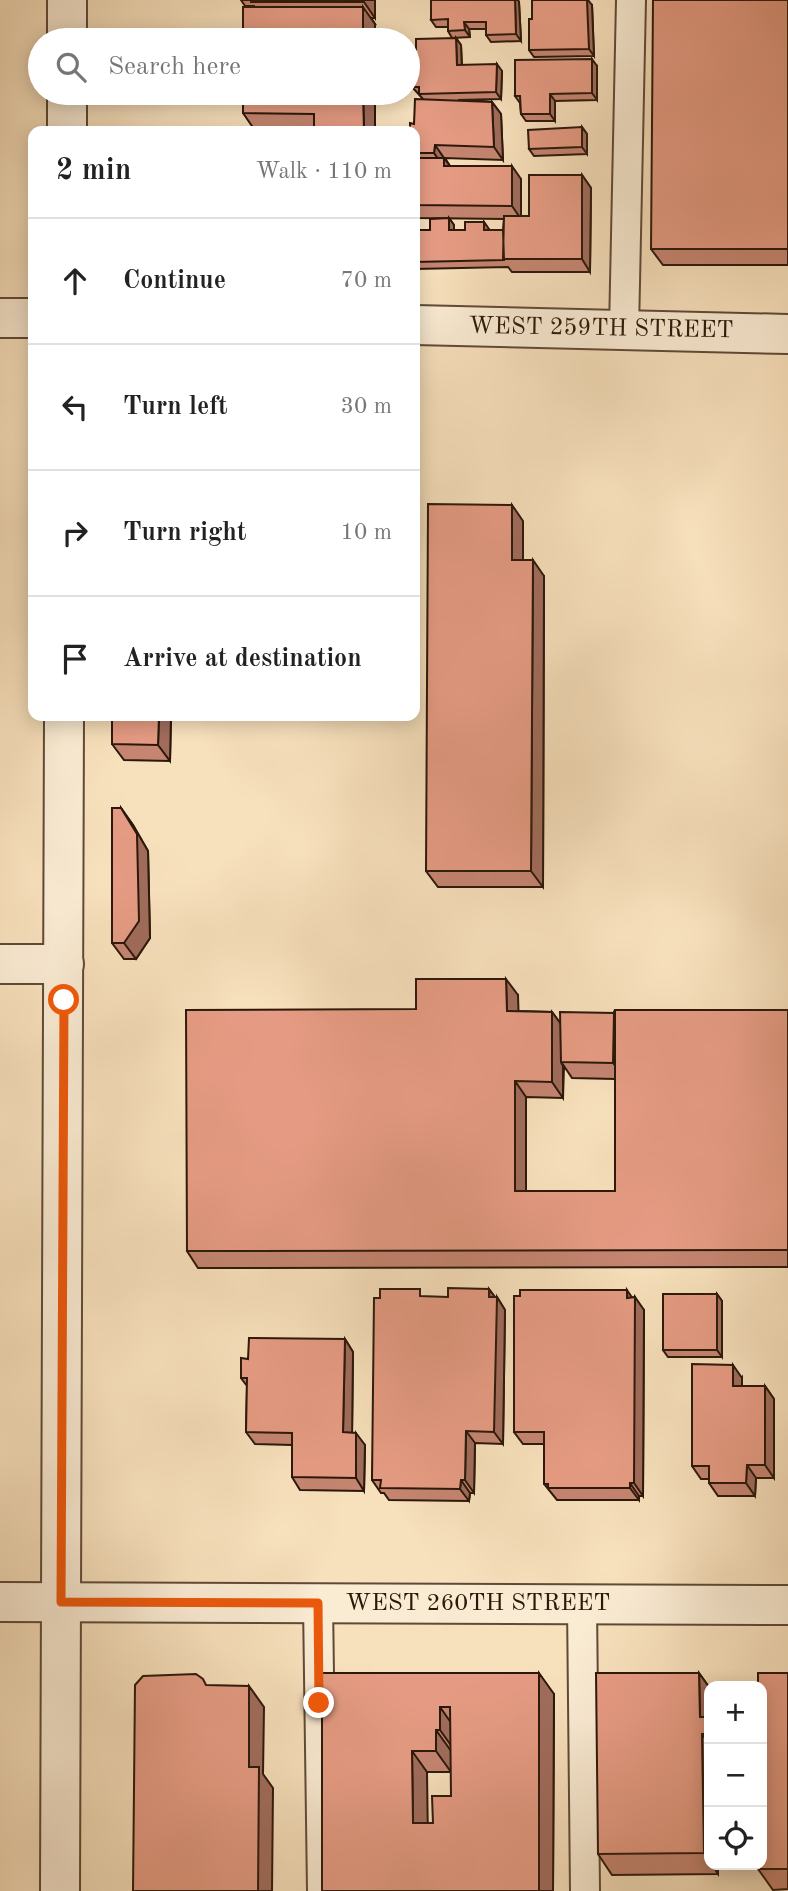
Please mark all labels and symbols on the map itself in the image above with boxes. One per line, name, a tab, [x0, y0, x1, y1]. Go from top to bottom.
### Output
street label: WEST 259TH STREET	[468, 315, 734, 343]
route start	[48, 984, 79, 1015]
street label: WEST 260TH STREET	[346, 1592, 610, 1616]
route end	[303, 1687, 334, 1718]

